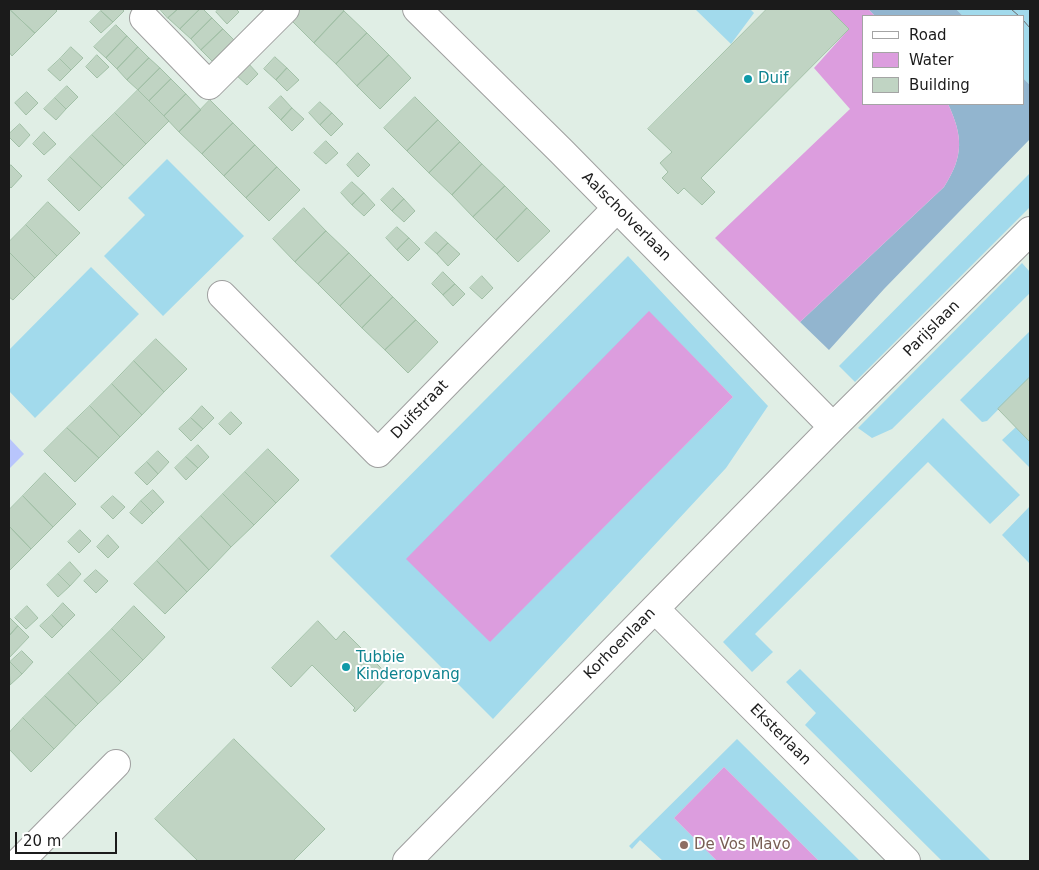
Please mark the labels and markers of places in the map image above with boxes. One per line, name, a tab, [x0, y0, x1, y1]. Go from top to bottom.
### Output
place label: Duif	[758, 70, 789, 88]
marker: Duif	[742, 73, 754, 85]
place label: Tubbie Kinderopvang	[356, 649, 460, 684]
marker: Tubbie Kinderopvang	[340, 661, 352, 673]
place label: De Vos Mavo	[694, 836, 791, 854]
marker: De Vos Mavo	[678, 839, 690, 851]

